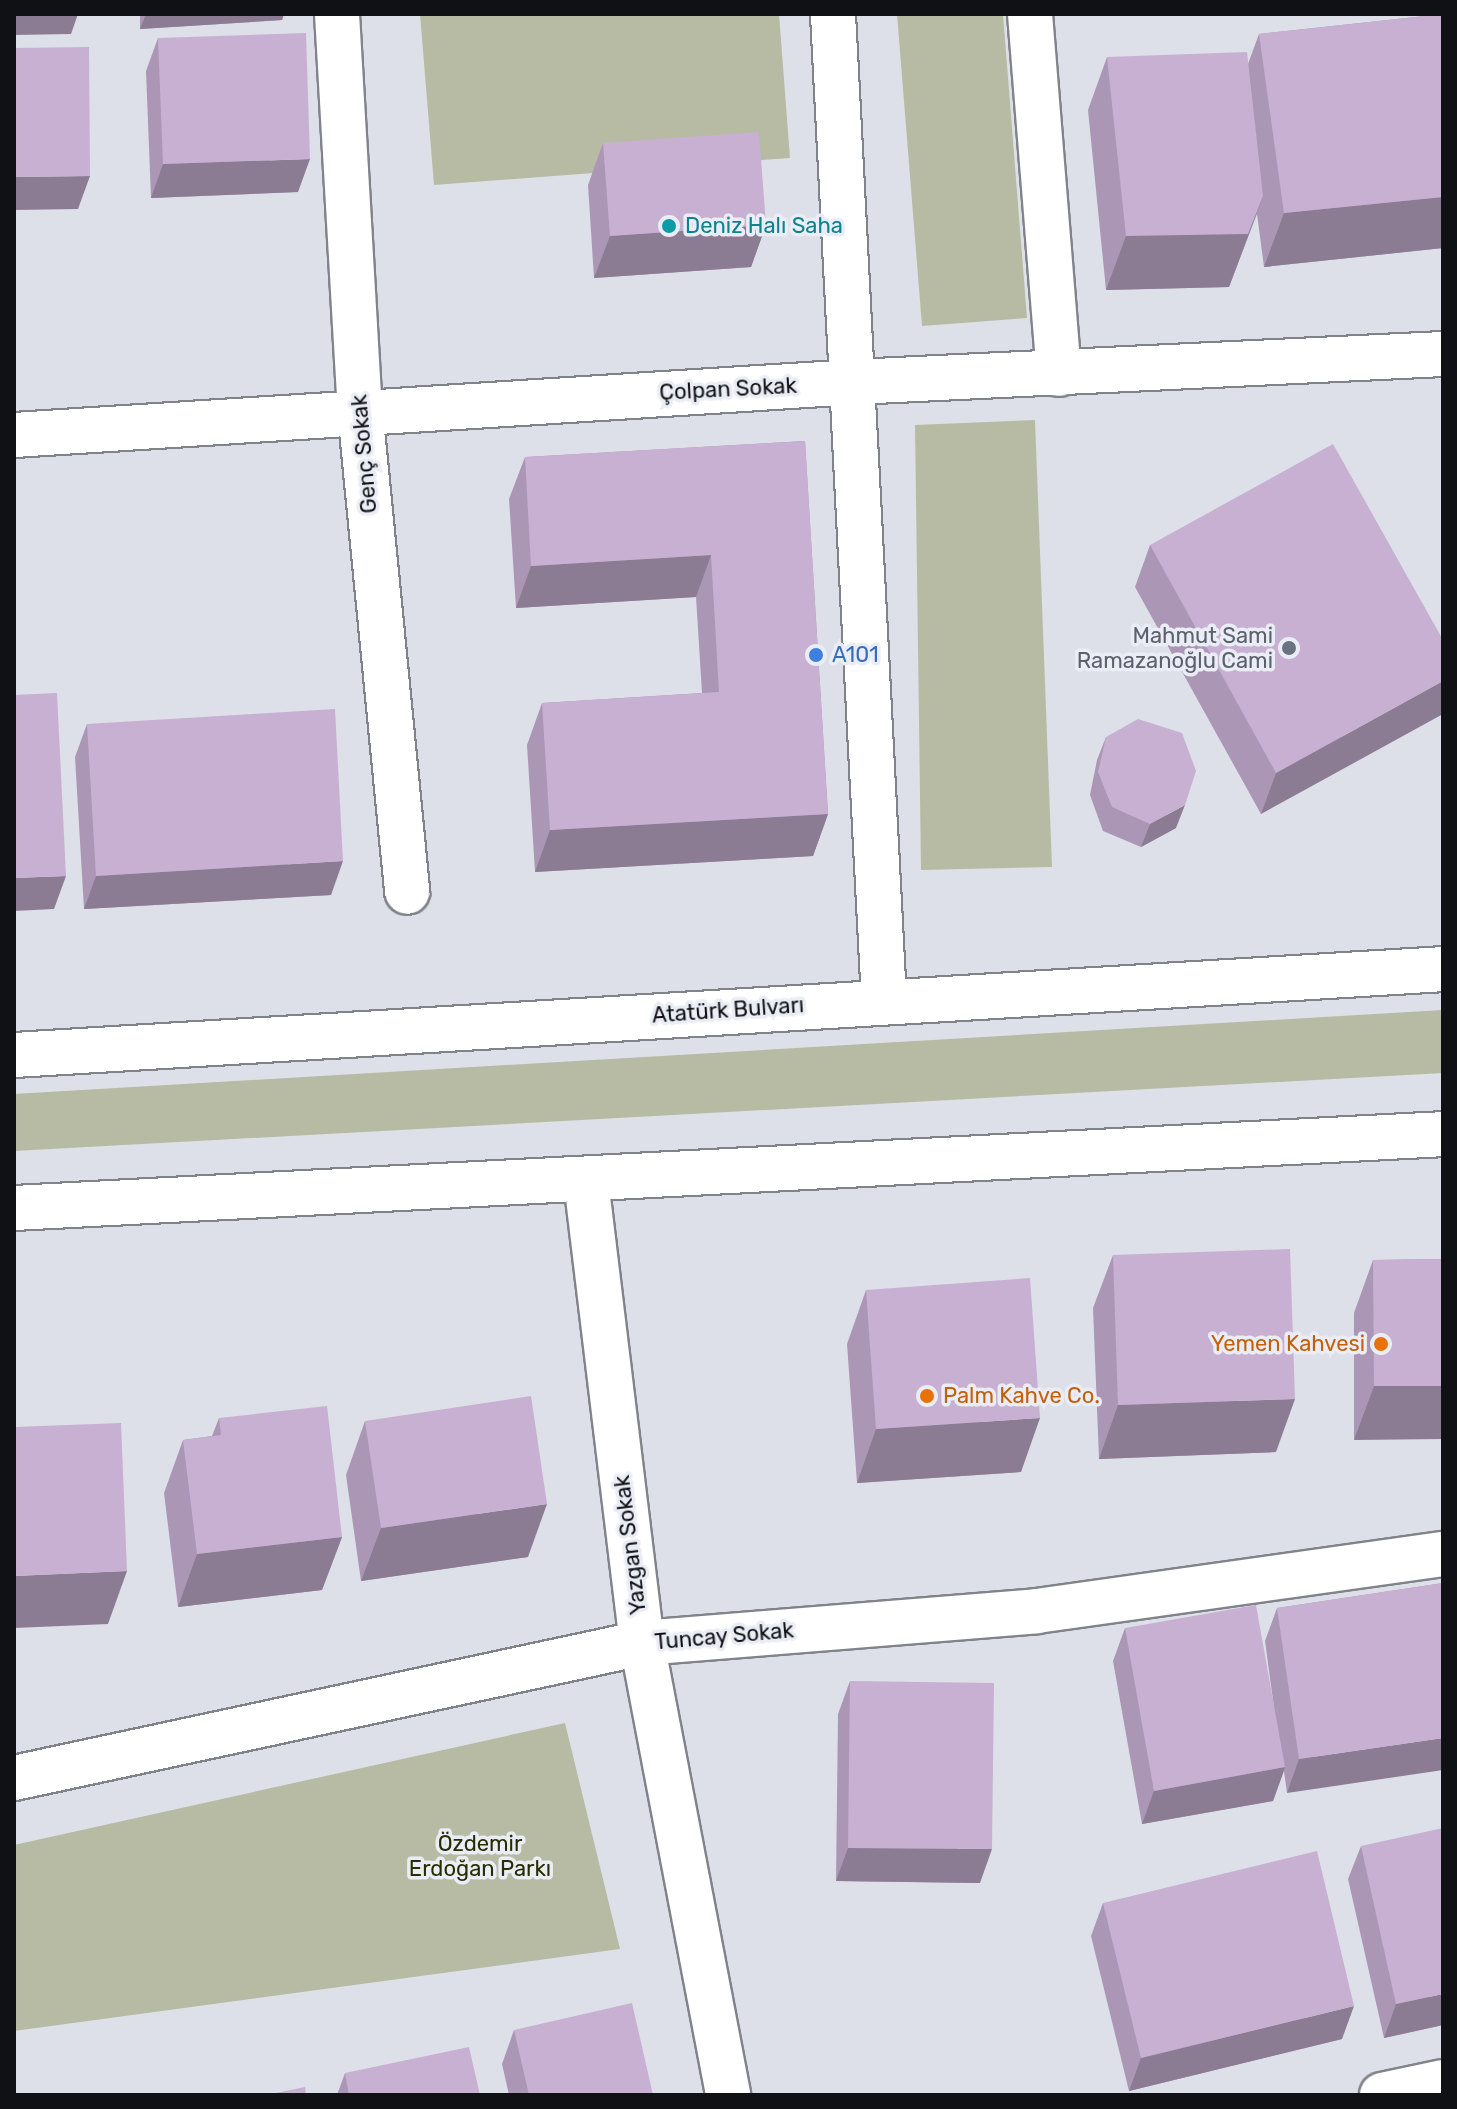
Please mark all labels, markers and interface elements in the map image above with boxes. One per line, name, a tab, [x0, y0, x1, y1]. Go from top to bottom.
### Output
place label: Deniz Halı Saha	[685, 213, 843, 239]
marker: Deniz Halı Saha	[660, 217, 678, 235]
street label: Çolpan Sokak	[659, 372, 797, 406]
street label: Genç Sokak	[346, 394, 382, 514]
place label: Mahmut Sami Ramazanoğlu Cami	[1077, 622, 1273, 674]
marker: Mahmut Sami Ramazanoğlu Cami	[1280, 639, 1298, 657]
place label: A101	[832, 642, 879, 668]
marker: A101	[807, 646, 825, 664]
street label: Atatürk Bulvarı	[651, 992, 805, 1028]
place label: Yemen Kahvesi	[1211, 1331, 1365, 1357]
marker: Yemen Kahvesi	[1372, 1335, 1390, 1353]
place label: Palm Kahve Co.	[943, 1383, 1100, 1409]
marker: Palm Kahve Co.	[918, 1387, 936, 1405]
street label: Yazgan Sokak	[608, 1474, 652, 1616]
street label: Tuncay Sokak	[653, 1617, 795, 1655]
park label: Özdemir Erdoğan Parkı	[409, 1830, 551, 1882]

